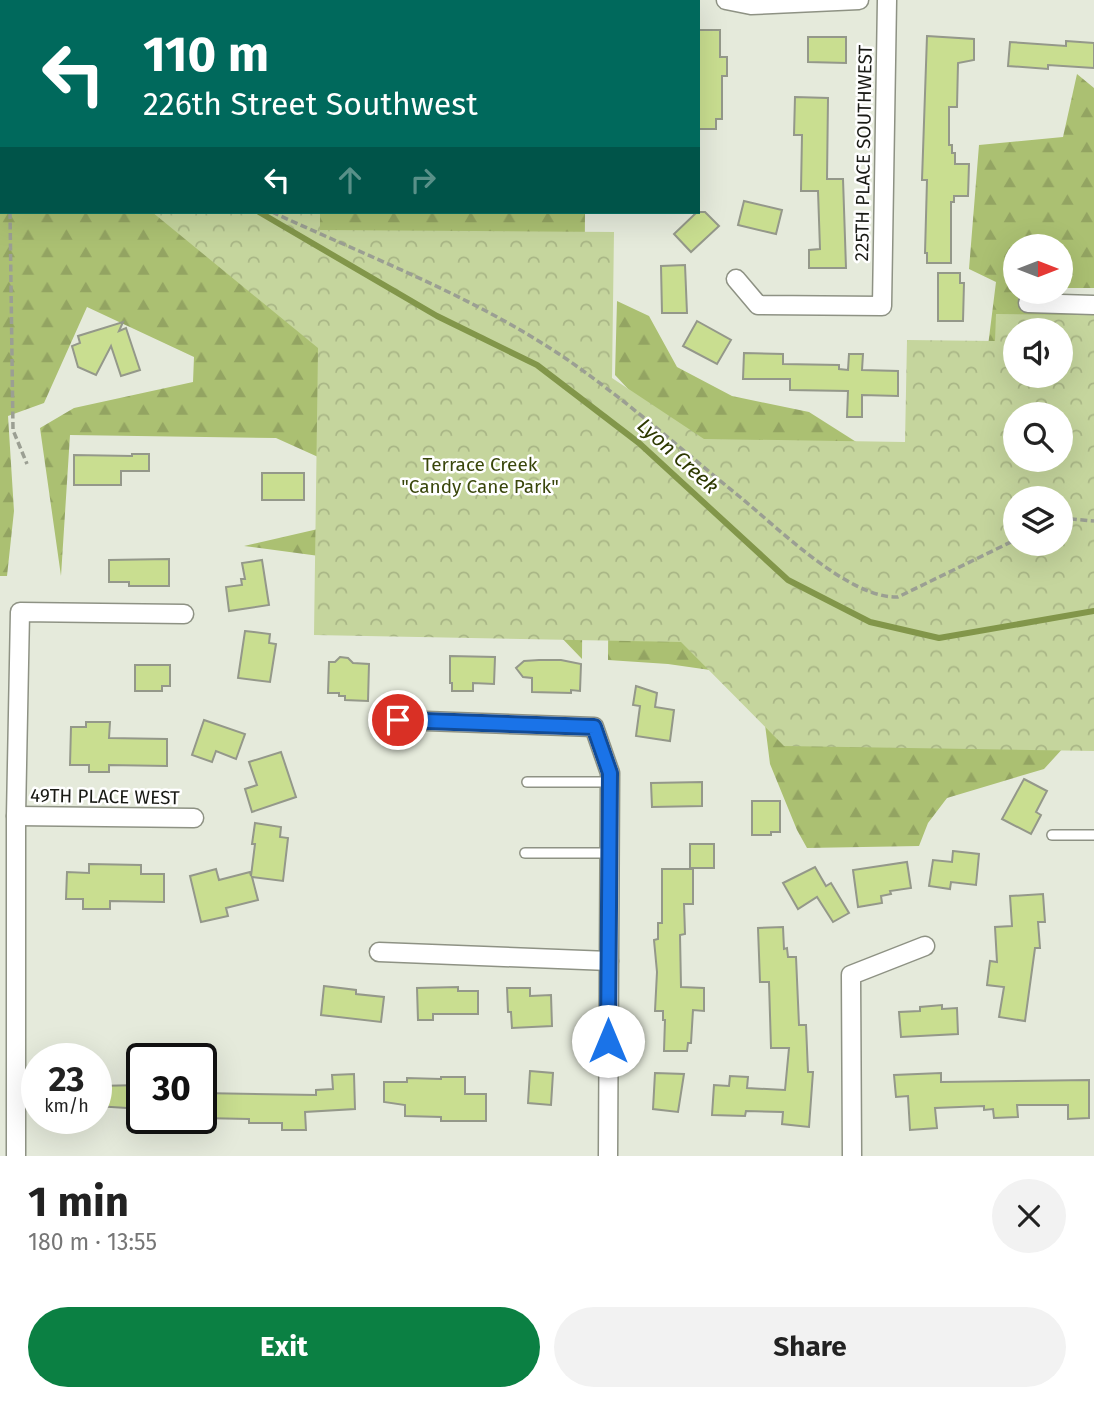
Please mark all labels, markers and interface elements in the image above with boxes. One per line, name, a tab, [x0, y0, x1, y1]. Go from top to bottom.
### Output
text: 110 m	[143, 25, 269, 84]
icon: left	[28, 28, 119, 119]
street label: 225TH PLACE SOUTHWEST	[850, 44, 877, 262]
text: 226th Street Southwest	[143, 85, 478, 123]
icon: left	[258, 161, 296, 199]
icon: ahead	[331, 161, 369, 199]
icon: right	[404, 161, 442, 199]
north arrow	[1003, 234, 1073, 304]
map controls	[1003, 234, 1073, 556]
button: sound	[1003, 318, 1073, 388]
button: search	[1003, 402, 1073, 472]
water label: Lyon Creek	[632, 413, 724, 499]
park label: Terrace Creek "Candy Cane Park"	[401, 453, 559, 498]
button: layers	[1003, 486, 1073, 556]
pin	[368, 690, 428, 750]
icon: arrive	[379, 701, 417, 739]
street label: 49TH PLACE WEST	[30, 784, 180, 809]
position arrow	[571, 1004, 645, 1078]
speed limit sign: 30	[126, 1043, 217, 1134]
text: 23	[48, 1058, 85, 1100]
text: km/h	[44, 1095, 89, 1117]
text: 1 min	[28, 1177, 129, 1227]
button: close	[992, 1179, 1066, 1253]
text: 180 m · 13:55	[28, 1228, 157, 1256]
button: Exit	[28, 1307, 540, 1387]
button: Share	[554, 1307, 1066, 1387]

